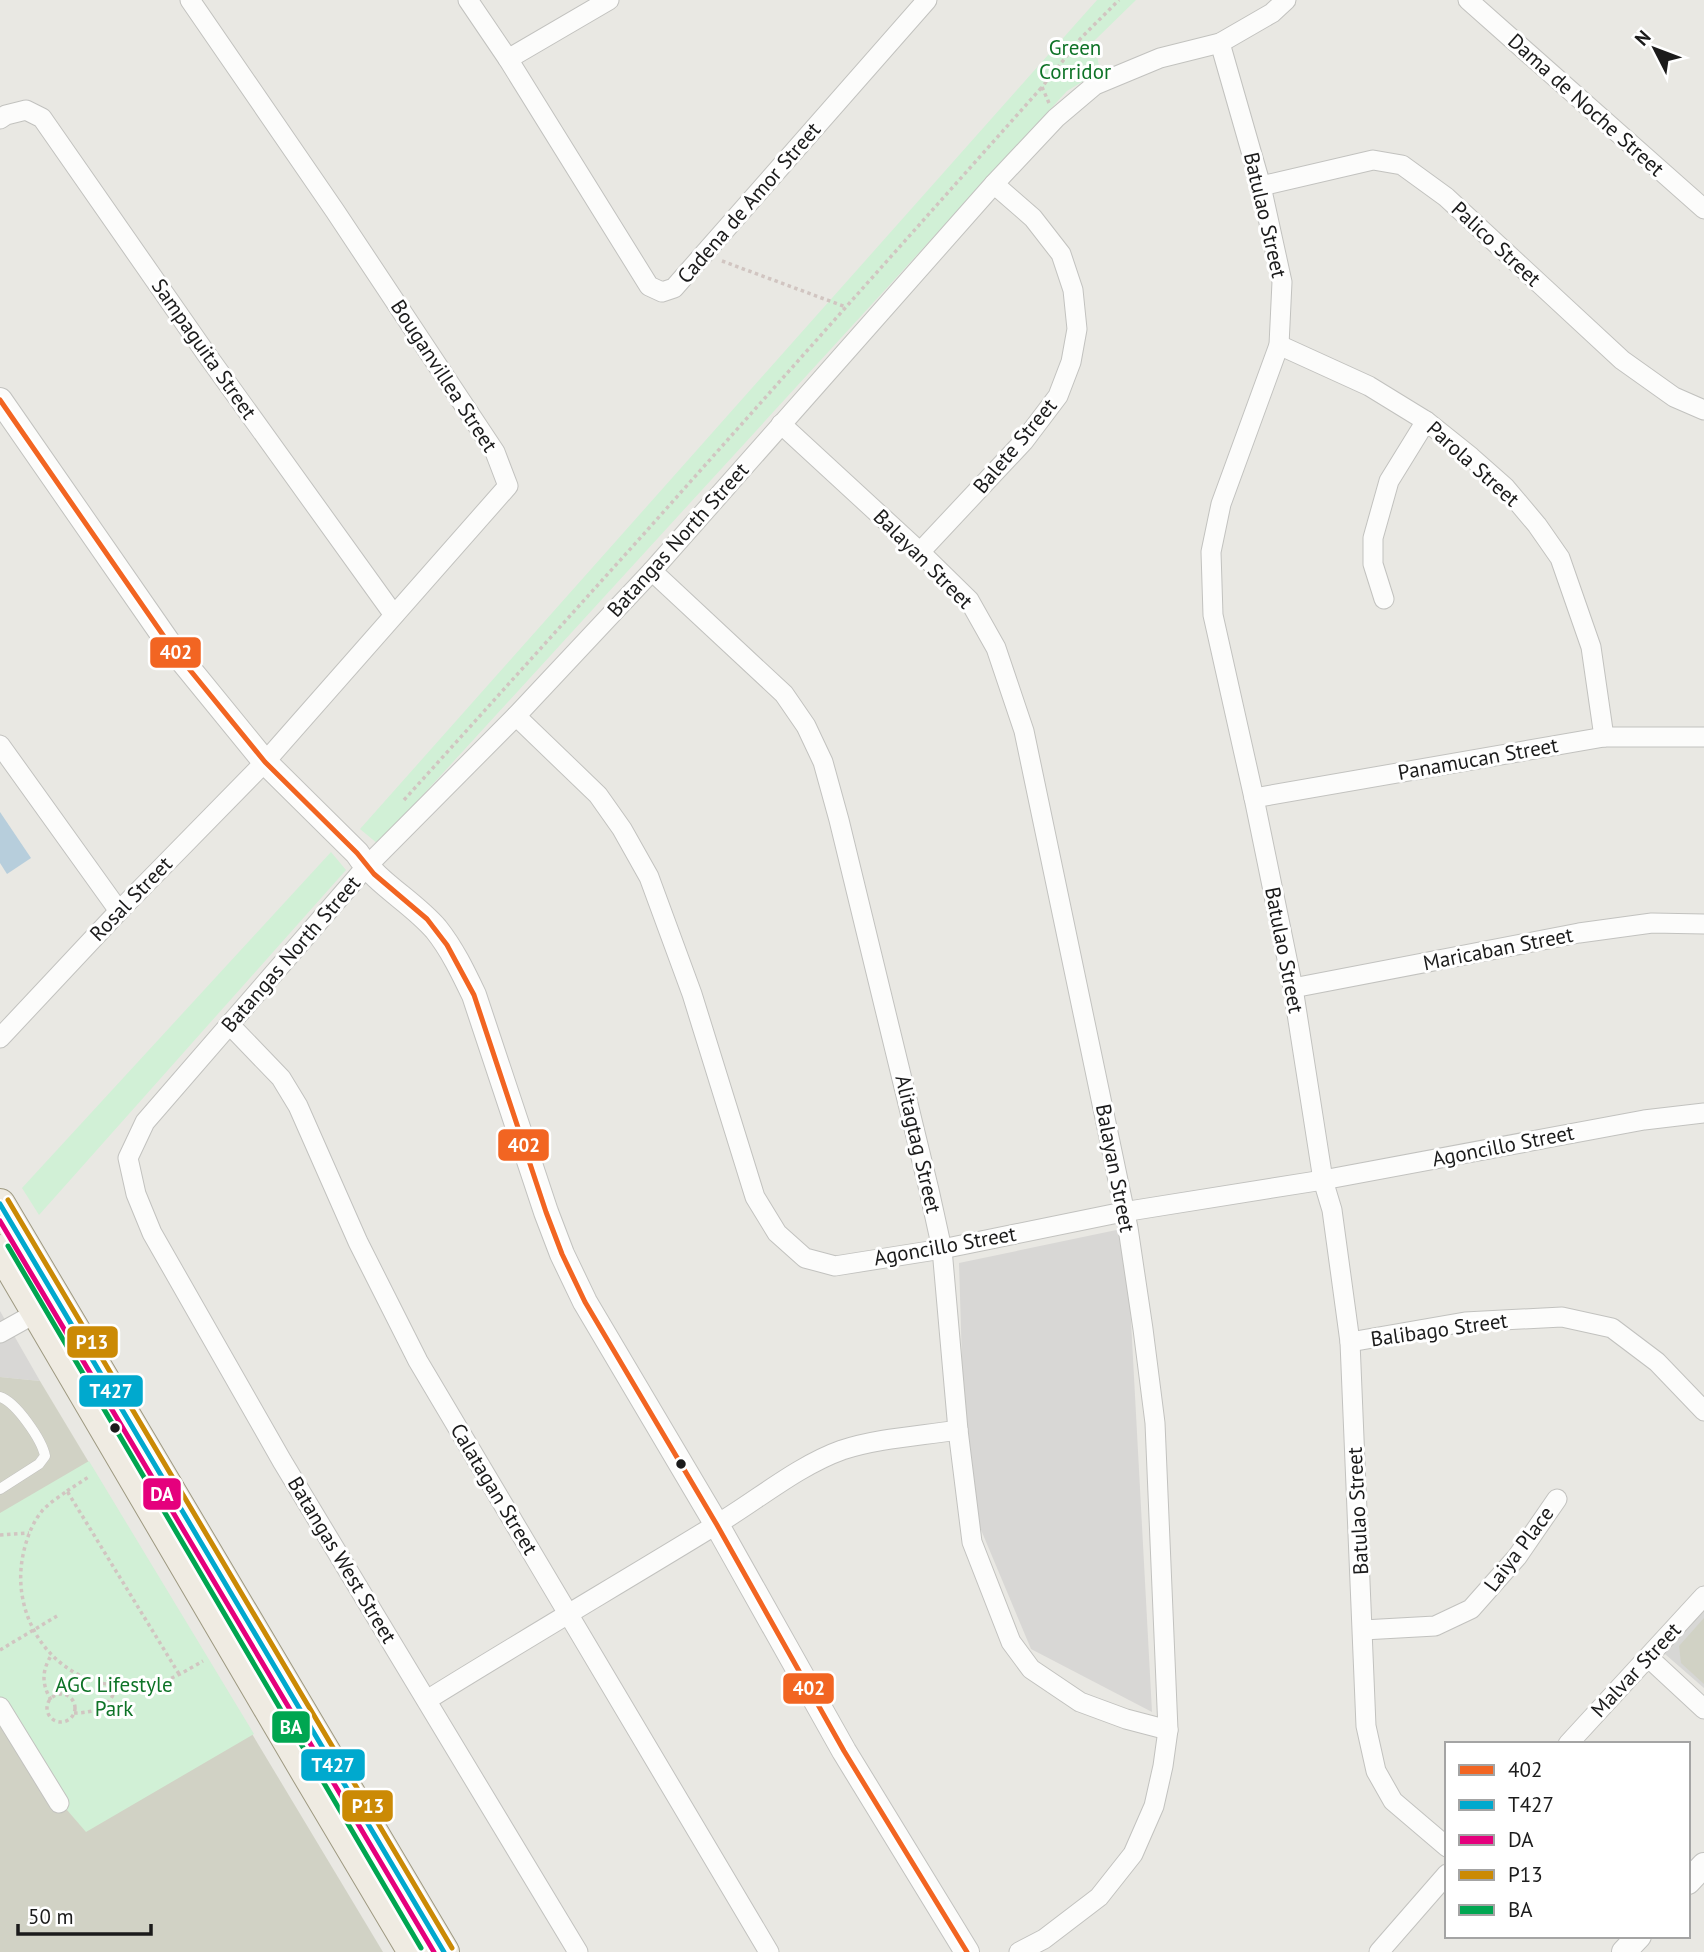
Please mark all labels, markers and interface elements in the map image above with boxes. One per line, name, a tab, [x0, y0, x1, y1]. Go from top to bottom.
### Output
north arrow	[1620, 14, 1690, 84]
street label: Dama de Noche Street	[1503, 28, 1669, 182]
park label: Green Corridor	[1039, 34, 1111, 85]
street label: Cadena de Amor Street	[671, 116, 826, 289]
street label: Batulao Street	[1238, 149, 1293, 280]
street label: Palico Street	[1446, 195, 1547, 292]
street label: Sampaguita Street	[146, 273, 263, 424]
street label: Bouganvillea Street	[385, 294, 504, 457]
street label: Balete Street	[967, 392, 1062, 499]
street label: Parola Street	[1421, 415, 1525, 512]
street label: Batangas North Street	[601, 457, 754, 623]
street label: Balayan Street	[868, 503, 979, 614]
line badge: 402	[149, 636, 202, 669]
text: 402	[160, 640, 192, 664]
street label: Panamucan Street	[1396, 731, 1560, 786]
street label: Rosal Street	[84, 851, 178, 947]
street label: Batangas North Street	[215, 870, 366, 1038]
street label: Batulao Street	[1259, 884, 1310, 1015]
street label: Maricaban Street	[1421, 921, 1575, 976]
street label: Alitagtag Street	[889, 1072, 947, 1216]
street label: Balayan Street	[1090, 1101, 1141, 1234]
street label: Agoncillo Street	[1430, 1119, 1576, 1172]
line badge: 402	[497, 1128, 550, 1162]
text: 402	[508, 1133, 540, 1157]
street label: Agoncillo Street	[872, 1220, 1018, 1271]
street label: Balibago Street	[1369, 1307, 1509, 1352]
line badge: P13	[66, 1325, 119, 1359]
text: P13	[76, 1330, 108, 1354]
line badge: T427	[78, 1374, 144, 1408]
text: T427	[89, 1379, 133, 1403]
street label: Calatagan Street	[445, 1418, 544, 1559]
unlabelled marker	[108, 1421, 122, 1435]
street label: Batulao Street	[1341, 1446, 1374, 1576]
unlabelled marker	[674, 1457, 688, 1471]
street label: Batangas West Street	[282, 1471, 403, 1648]
line badge: DA	[142, 1477, 182, 1511]
text: DA	[150, 1482, 174, 1506]
street label: Laiya Place	[1478, 1501, 1560, 1597]
street label: Malvar Street	[1585, 1617, 1686, 1723]
park label: AGC Lifestyle Park	[55, 1671, 173, 1722]
line badge: 402	[782, 1672, 835, 1705]
text: 402	[793, 1676, 825, 1700]
line badge: BA	[271, 1710, 311, 1744]
text: BA	[280, 1715, 303, 1739]
legend	[1445, 1742, 1690, 1938]
line badge: T427	[300, 1748, 366, 1782]
text: T427	[311, 1753, 355, 1777]
text: 402	[1508, 1756, 1542, 1783]
line badge: P13	[341, 1789, 394, 1823]
text: T427	[1508, 1791, 1554, 1818]
text: P13	[352, 1794, 384, 1818]
text: DA	[1508, 1826, 1534, 1853]
text: P13	[1508, 1861, 1543, 1888]
scale bar	[18, 1892, 150, 1936]
text: BA	[1508, 1896, 1533, 1923]
text: 50 m	[28, 1903, 74, 1930]

